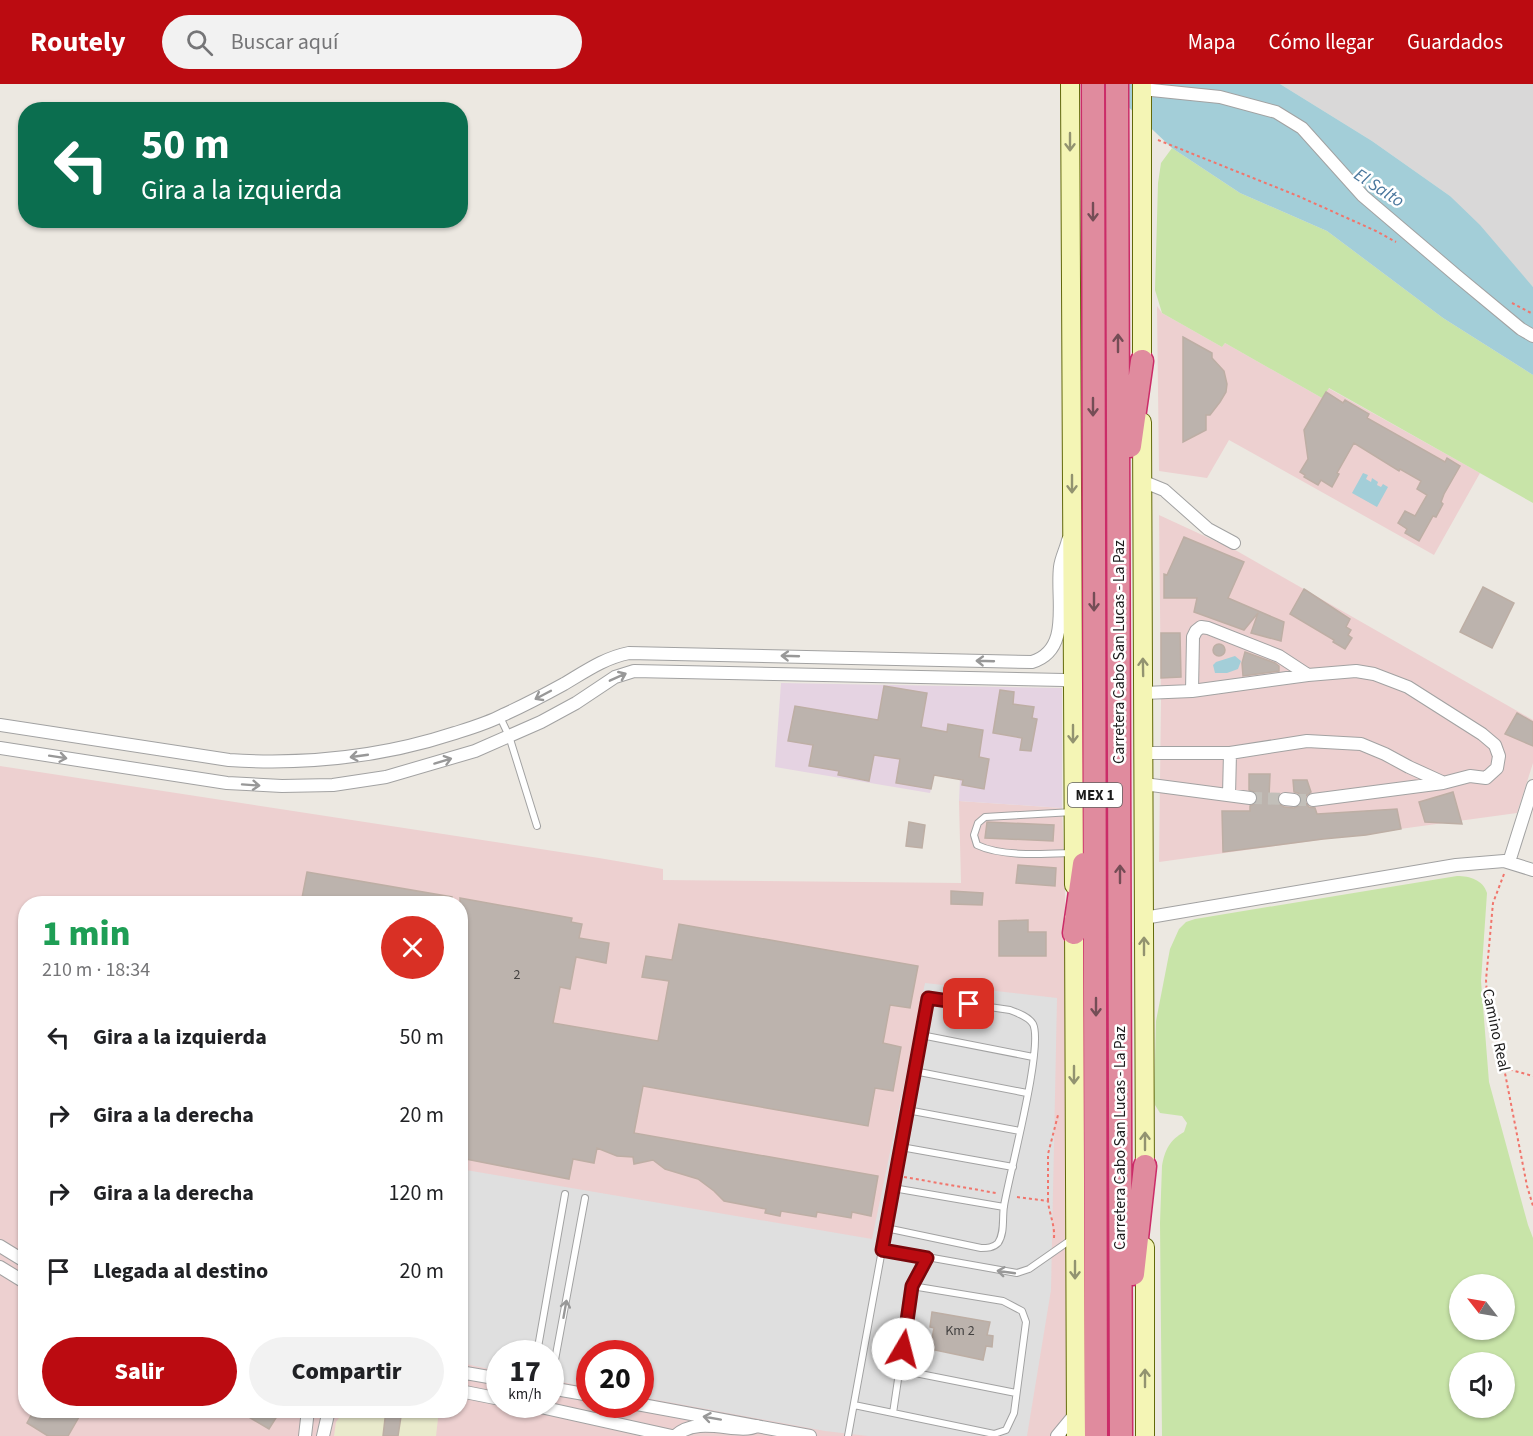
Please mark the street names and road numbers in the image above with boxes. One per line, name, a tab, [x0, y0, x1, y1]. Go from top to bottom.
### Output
street label: Carretera Cabo San Lucas - La Paz	[1108, 540, 1130, 764]
road number: MEX 1	[1068, 783, 1122, 807]
street label: Camino Real	[1477, 987, 1515, 1073]
street label: Carretera Cabo San Lucas - La Paz	[1109, 1026, 1131, 1250]

